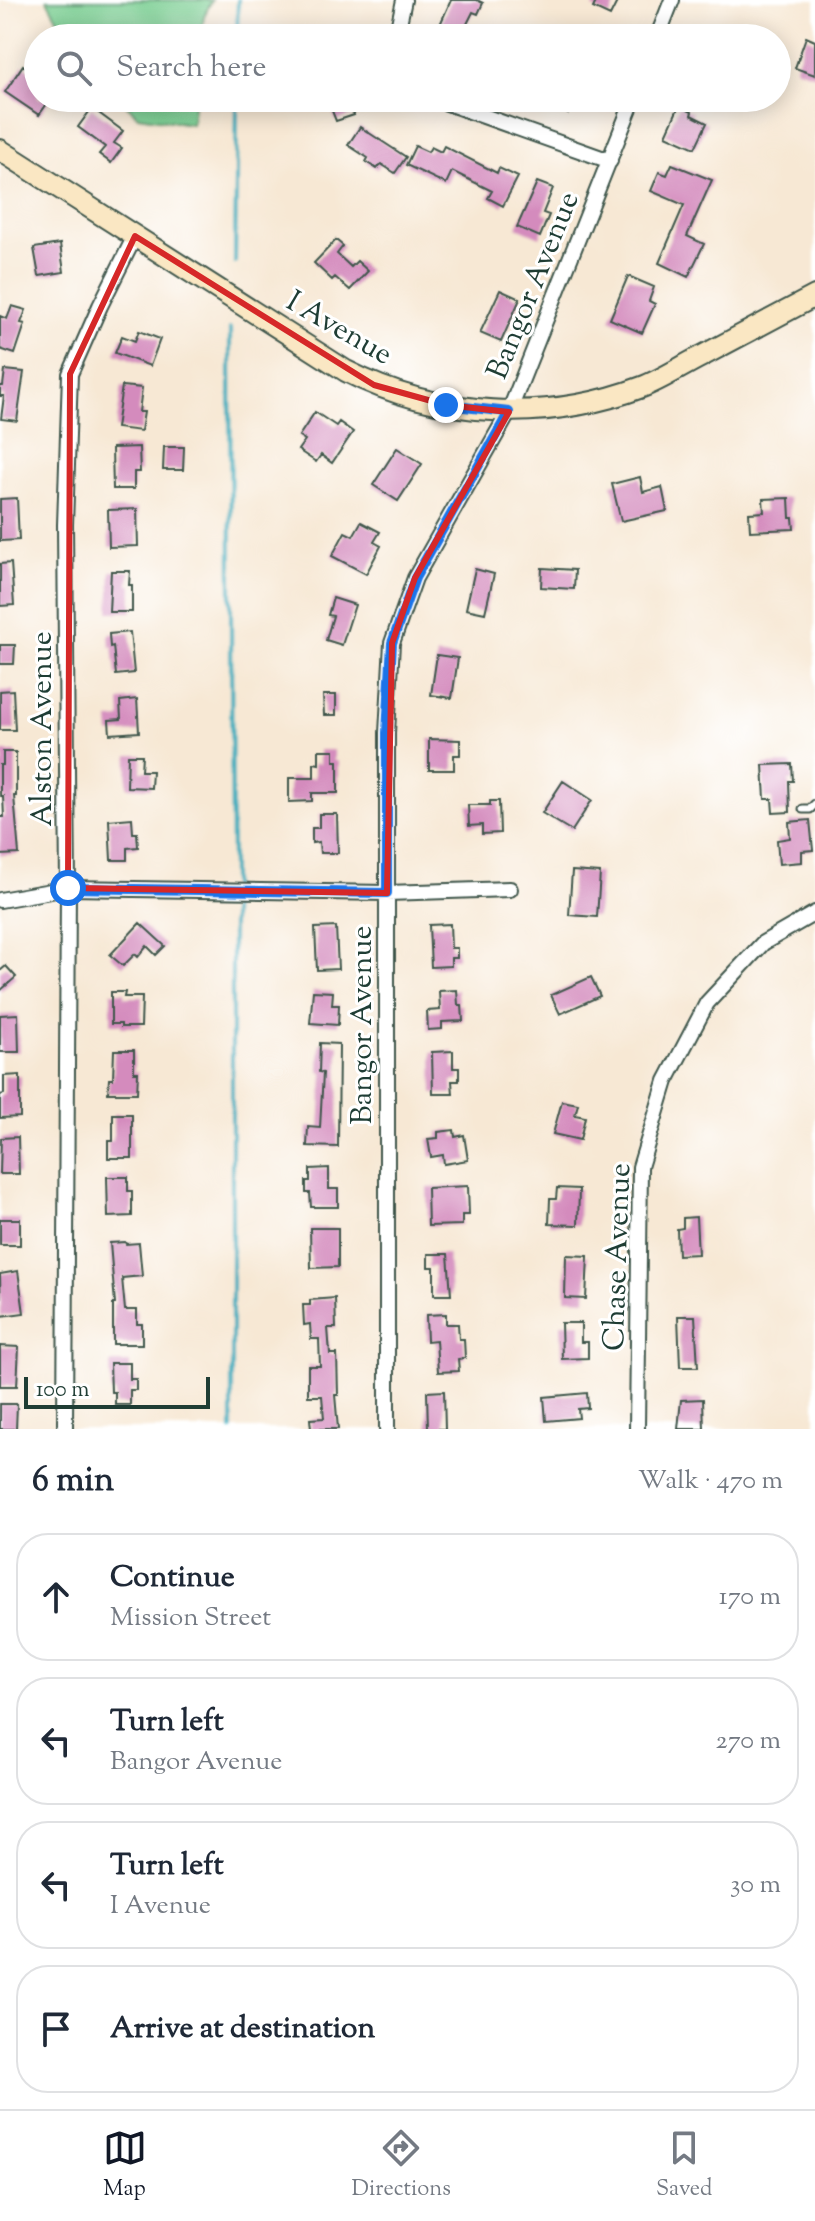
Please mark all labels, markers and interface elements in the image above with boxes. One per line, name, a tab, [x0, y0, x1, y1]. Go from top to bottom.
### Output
search box	[24, 24, 791, 112]
icon: search	[52, 46, 96, 90]
text: Search here	[116, 47, 266, 90]
street label: Bangor Avenue	[477, 186, 592, 386]
street label: I Avenue	[278, 281, 400, 377]
route end	[428, 387, 464, 423]
street label: Alston Avenue	[22, 631, 65, 827]
route start	[50, 870, 86, 906]
street label: Bangor Avenue	[342, 926, 385, 1124]
street label: Chase Avenue	[594, 1162, 643, 1352]
scale bar	[24, 1373, 210, 1409]
text: 100 m	[36, 1375, 89, 1407]
text: 6 min	[32, 1457, 114, 1506]
text: Walk · 470 m	[638, 1463, 783, 1500]
text: Continue	[110, 1557, 235, 1600]
icon: ahead	[34, 1575, 78, 1619]
text: 170 m	[719, 1579, 781, 1616]
text: Mission Street	[110, 1600, 271, 1637]
text: Turn left	[110, 1701, 224, 1744]
icon: left	[34, 1719, 78, 1763]
text: 270 m	[716, 1723, 781, 1760]
text: Bangor Avenue	[110, 1744, 282, 1781]
text: Turn left	[110, 1845, 224, 1888]
icon: left	[34, 1863, 78, 1907]
text: 30 m	[730, 1867, 781, 1904]
text: I Avenue	[110, 1888, 211, 1925]
icon: arrive	[34, 2007, 78, 2051]
text: Arrive at destination	[110, 2008, 375, 2051]
tab: Map	[103, 2126, 147, 2206]
tab: Directions	[352, 2126, 451, 2206]
tab: Saved	[656, 2126, 712, 2206]

